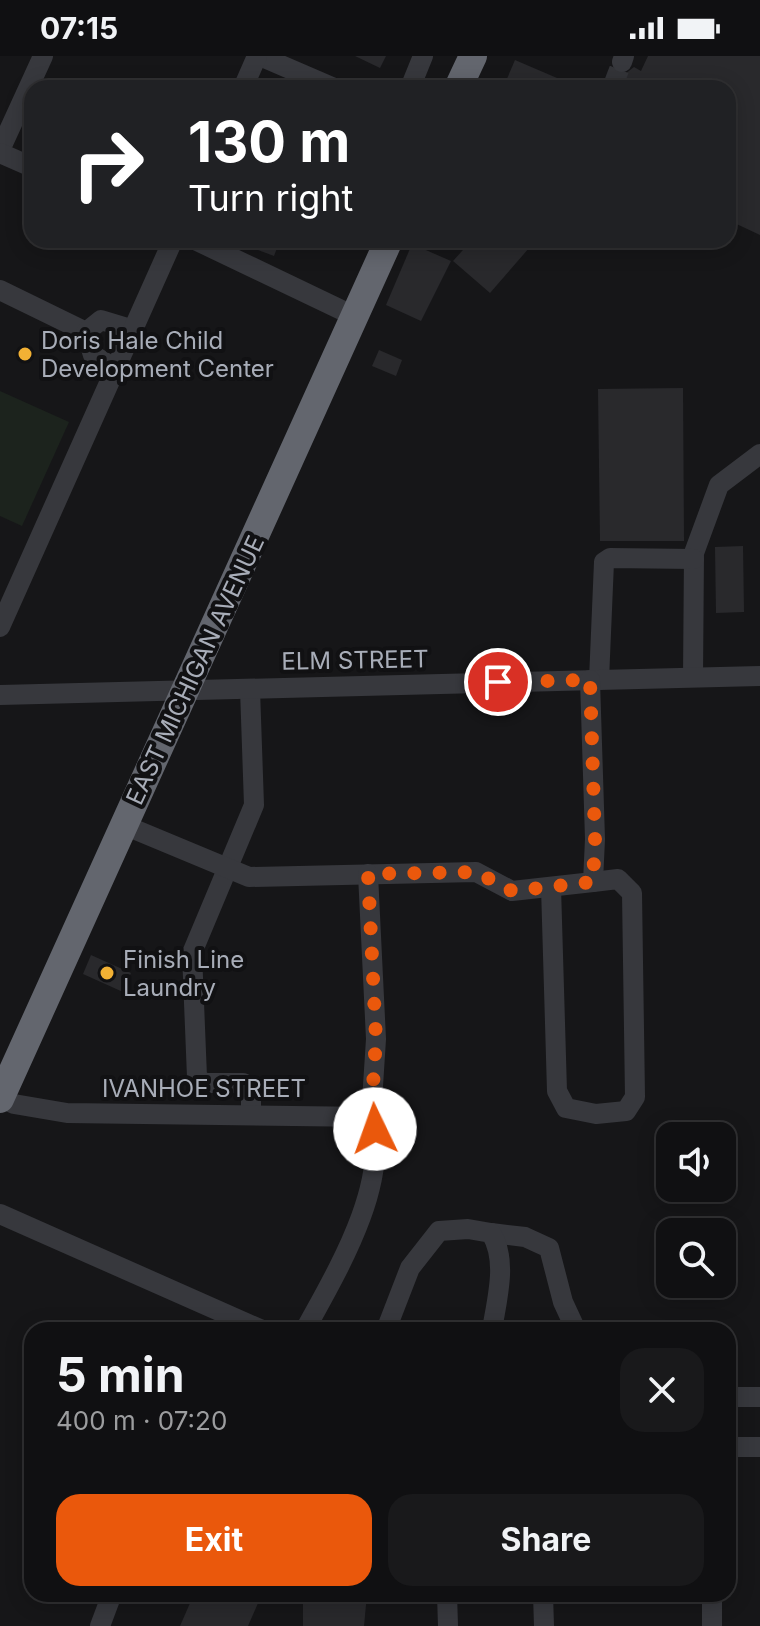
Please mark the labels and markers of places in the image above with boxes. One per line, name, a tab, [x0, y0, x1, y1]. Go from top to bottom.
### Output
place label: Doris Hale Child Development Center	[41, 326, 274, 383]
marker: Doris Hale Child Development Center	[16, 345, 34, 363]
pin	[464, 648, 532, 716]
place label: Finish Line Laundry	[123, 945, 244, 1002]
marker: Finish Line Laundry	[98, 964, 116, 982]

